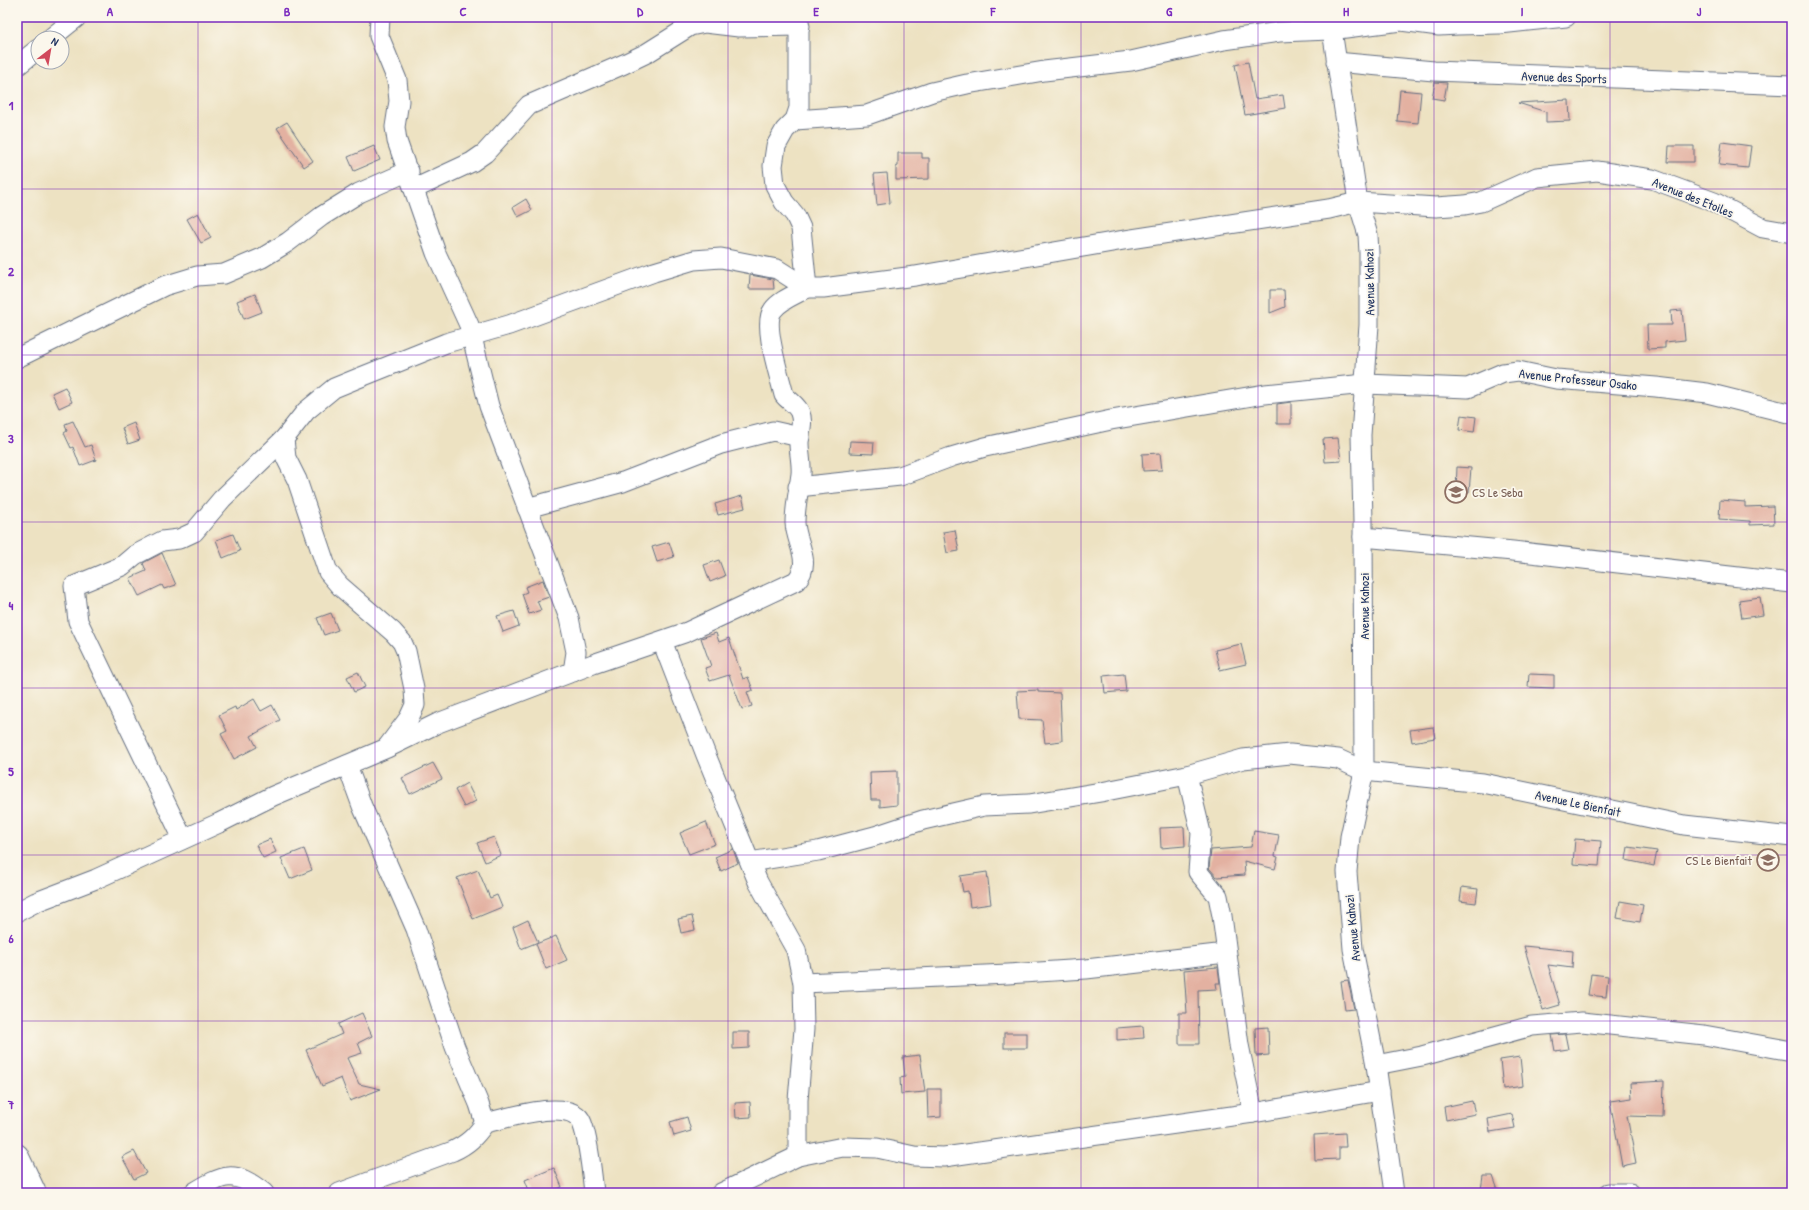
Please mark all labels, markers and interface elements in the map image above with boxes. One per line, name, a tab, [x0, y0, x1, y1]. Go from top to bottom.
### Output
text: A	[107, 2, 114, 20]
text: B	[284, 2, 291, 20]
text: C	[459, 2, 467, 20]
text: D	[637, 2, 644, 20]
text: E	[813, 2, 819, 20]
text: F	[990, 2, 997, 20]
text: G	[1166, 2, 1173, 20]
text: H	[1343, 2, 1349, 20]
text: I	[1520, 2, 1524, 20]
text: J	[1697, 2, 1702, 20]
north arrow	[30, 30, 70, 70]
text: N	[49, 34, 61, 49]
street label: Avenue des Sports	[1521, 67, 1607, 87]
text: 1	[9, 96, 14, 114]
street label: Avenue des Etoiles	[1650, 173, 1736, 221]
street label: Avenue Kahozi	[1359, 248, 1379, 316]
text: 2	[8, 262, 15, 280]
street label: Avenue Professeur Osako	[1518, 364, 1638, 394]
text: 3	[8, 429, 14, 447]
school or university icon: CS Le Seba	[1443, 479, 1469, 505]
place label: CS Le Seba	[1472, 483, 1523, 501]
street label: Avenue Kahozi	[1355, 572, 1373, 640]
text: 4	[9, 596, 14, 614]
text: 5	[8, 762, 14, 780]
street label: Avenue Le Bienfait	[1534, 785, 1623, 821]
school or university icon: CS Le Bienfait	[1755, 847, 1781, 873]
place label: CS Le Bienfait	[1685, 851, 1753, 869]
street label: Avenue Kahozi	[1340, 894, 1364, 962]
text: 6	[8, 929, 14, 947]
text: 7	[7, 1095, 15, 1113]

